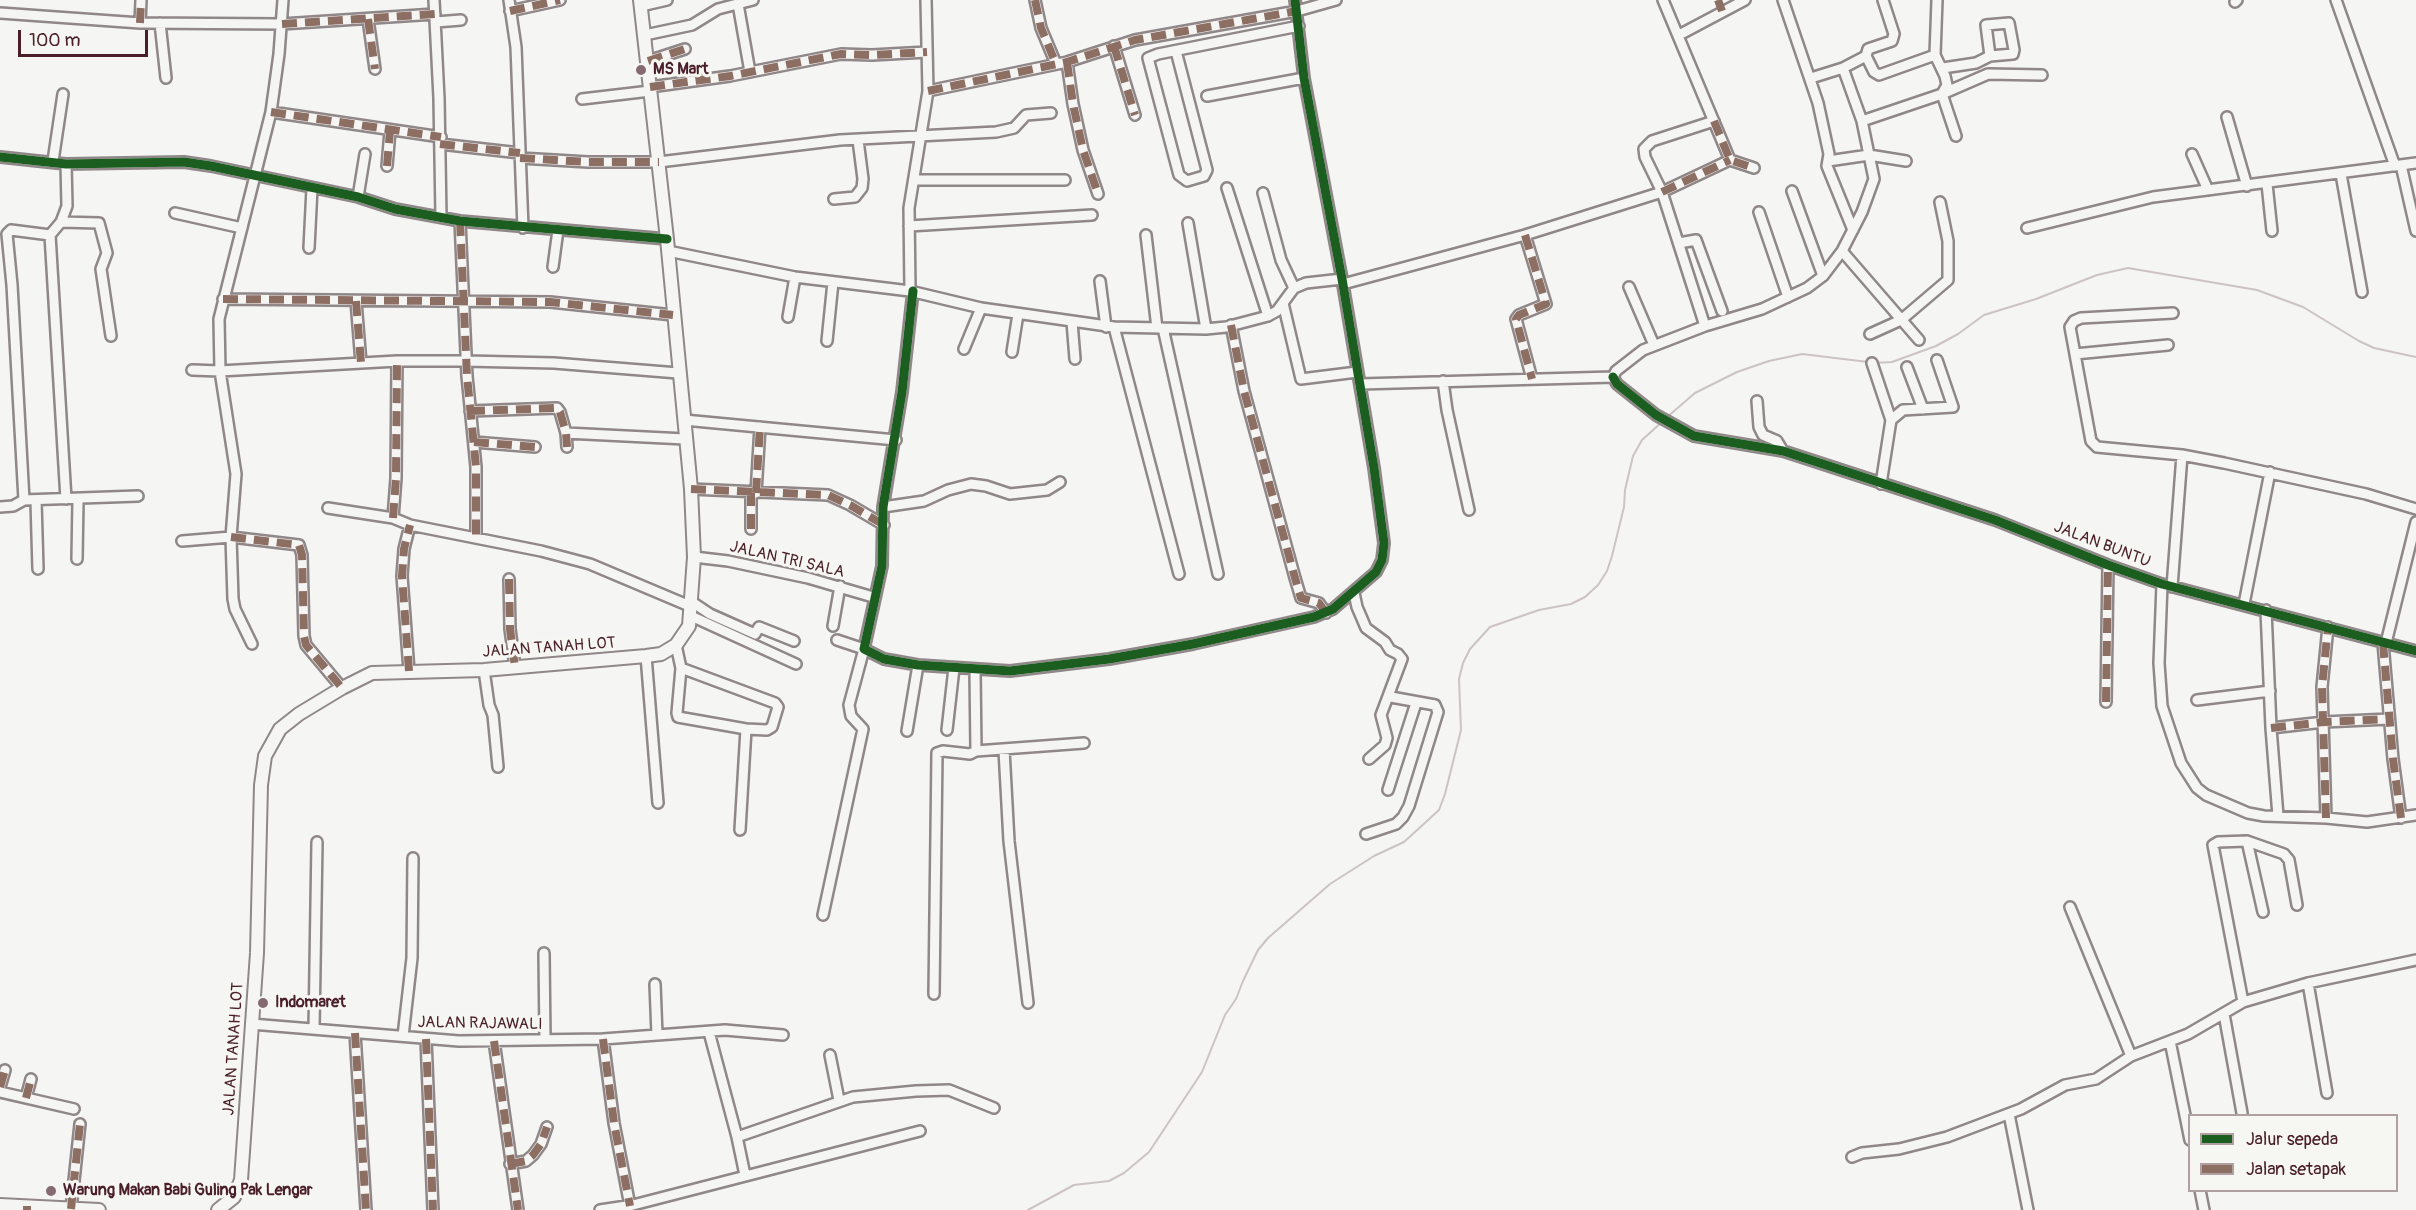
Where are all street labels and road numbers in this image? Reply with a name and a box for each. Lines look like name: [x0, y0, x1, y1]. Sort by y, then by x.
street label: JALAN BUNTU: [2051, 518, 2153, 572]
street label: JALAN TRI SALA: [728, 537, 846, 583]
street label: JALAN TANAH LOT: [482, 634, 616, 662]
street label: JALAN TANAH LOT: [220, 982, 248, 1116]
street label: JALAN RAJAWALI: [417, 1013, 543, 1035]

